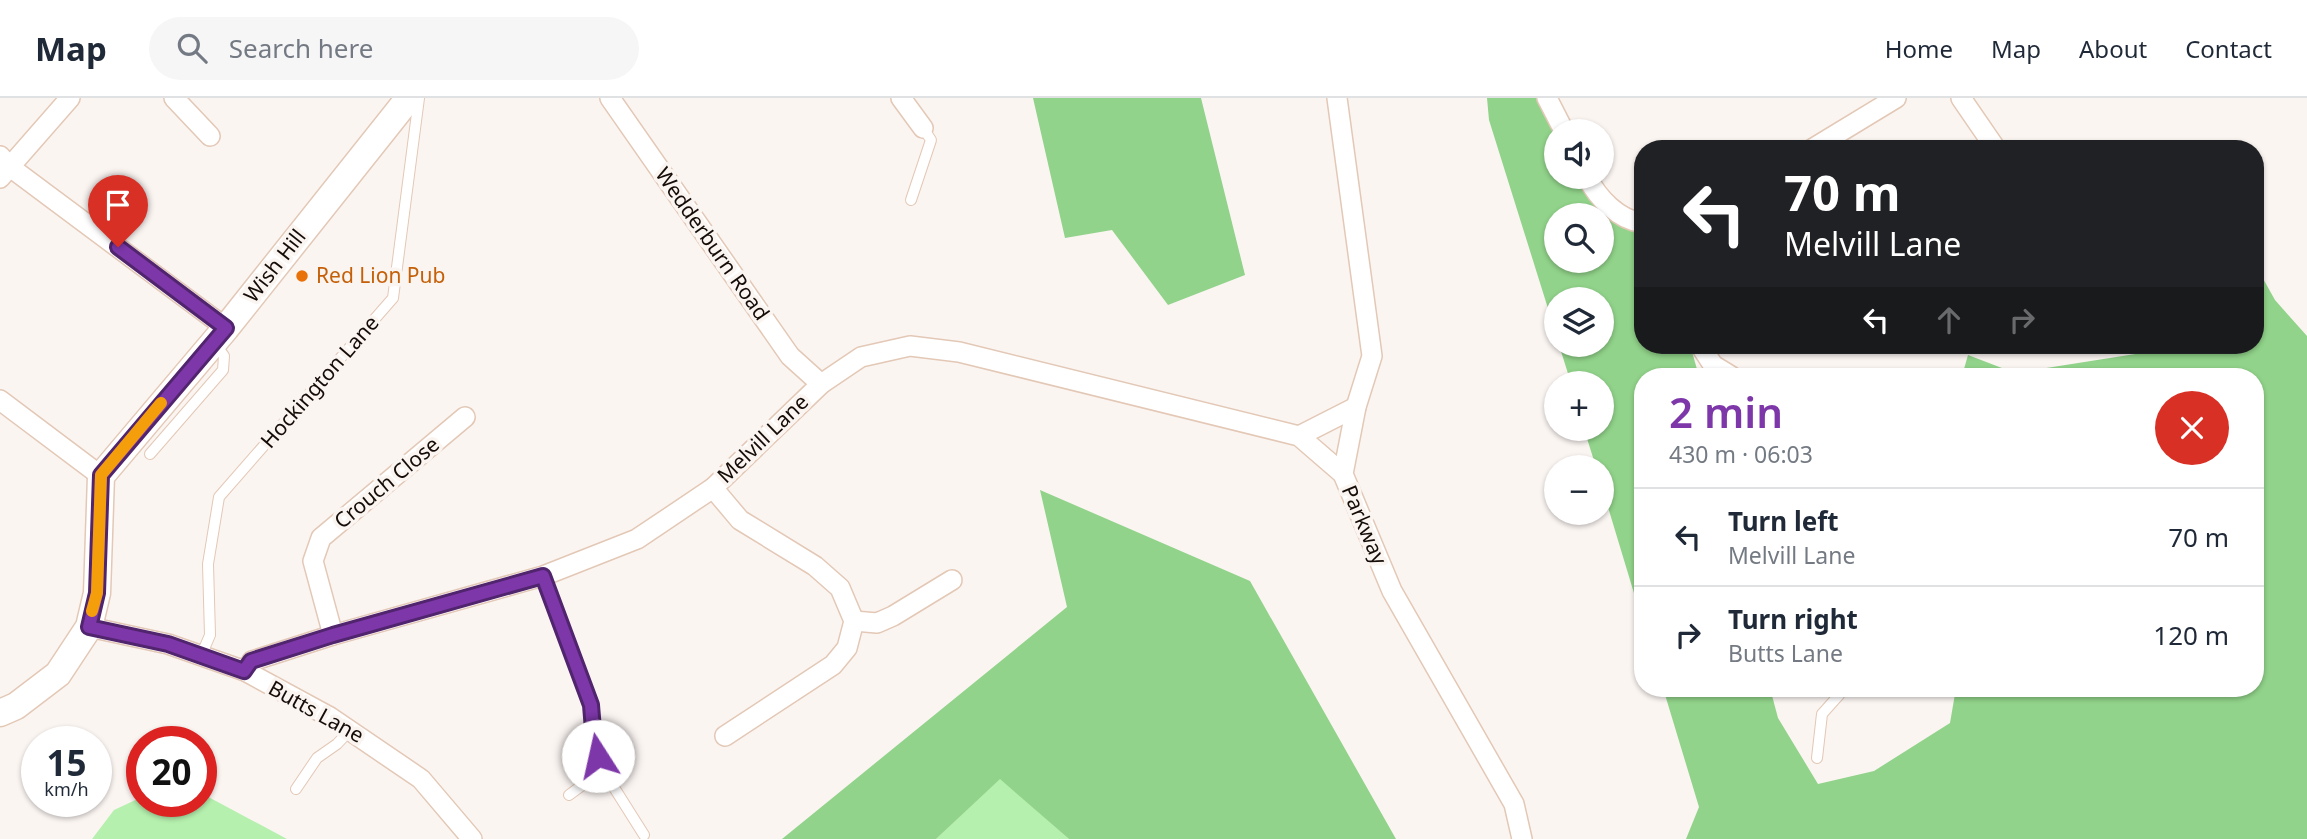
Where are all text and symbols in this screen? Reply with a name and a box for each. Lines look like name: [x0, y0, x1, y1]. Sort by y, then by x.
search box: [149, 17, 639, 80]
text: Map: [35, 26, 107, 71]
icon: search: [173, 29, 211, 67]
text: Search here: [229, 30, 373, 66]
text: Home: [1885, 32, 1953, 65]
text: Map: [1991, 32, 2041, 65]
text: About: [2079, 32, 2147, 65]
text: Contact: [2185, 32, 2272, 65]
map controls: [1544, 119, 1614, 525]
button: sound: [1544, 119, 1614, 189]
text: 70 m: [1784, 159, 1901, 225]
street label: Wedderburn Road: [650, 161, 776, 326]
icon: left: [1669, 168, 1760, 259]
pin: [88, 175, 148, 247]
icon: arrive: [99, 186, 137, 224]
button: search: [1544, 203, 1614, 273]
text: Melvill Lane: [1784, 222, 1961, 265]
street label: Wish Hill: [237, 223, 311, 308]
place label: Red Lion Pub: [316, 261, 445, 289]
marker: Red Lion Pub: [294, 268, 310, 284]
button: layers: [1544, 287, 1614, 357]
icon: left: [1857, 301, 1895, 339]
icon: ahead: [1930, 301, 1968, 339]
icon: right: [2003, 301, 2041, 339]
street label: Hockington Lane: [254, 309, 385, 454]
button: +: [1544, 371, 1614, 441]
text: 2 min: [1669, 383, 1783, 440]
street label: Melvill Lane: [711, 388, 814, 489]
button: close: [2155, 391, 2229, 465]
street label: Crouch Close: [328, 430, 445, 534]
text: 430 m · 06:03: [1669, 438, 1813, 470]
button: −: [1544, 455, 1614, 525]
street label: Parkway: [1336, 481, 1394, 569]
text: Turn left: [1728, 503, 1839, 539]
icon: left: [1669, 518, 1707, 556]
text: 70 m: [2168, 519, 2229, 555]
text: Melvill Lane: [1728, 539, 1855, 571]
text: Turn right: [1728, 601, 1858, 637]
icon: right: [1669, 616, 1707, 654]
text: 120 m: [2153, 617, 2229, 653]
text: Butts Lane: [1728, 637, 1843, 669]
street label: Butts Lane: [264, 673, 369, 749]
position arrow: [561, 719, 635, 793]
speed limit sign: 20: [126, 726, 217, 817]
text: 15: [46, 739, 87, 786]
text: km/h: [44, 777, 89, 801]

